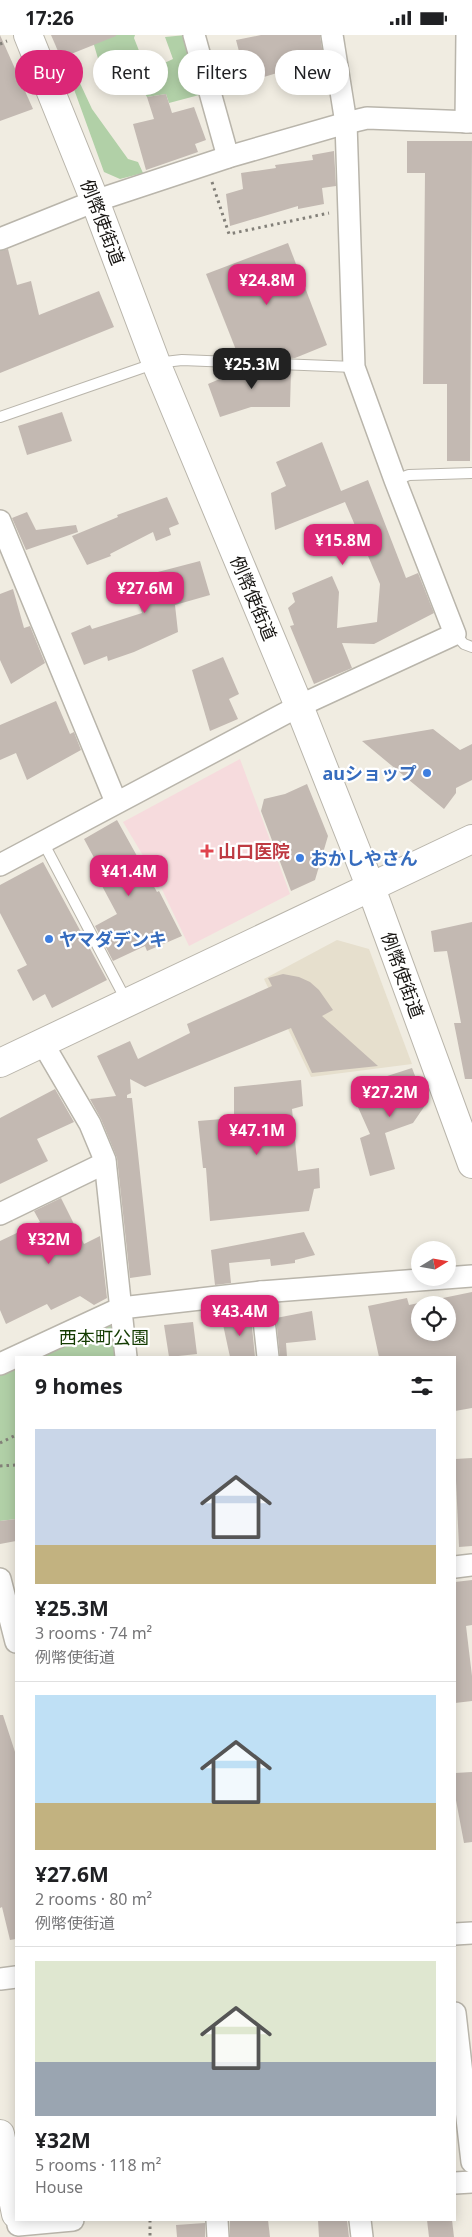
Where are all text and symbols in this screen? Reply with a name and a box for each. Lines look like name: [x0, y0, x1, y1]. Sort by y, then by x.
text: 17:26: [25, 5, 74, 31]
chip: Buy: [15, 50, 83, 95]
chip: Rent: [93, 50, 168, 95]
chip: Filters: [178, 50, 265, 95]
chip: New: [275, 50, 349, 95]
street label: 例幣使街道: [76, 176, 130, 268]
pin: ¥24.8M: [226, 263, 308, 306]
text: ¥24.8M: [239, 269, 295, 291]
pin: ¥25.3M: [211, 347, 293, 390]
text: ¥25.3M: [224, 353, 280, 375]
pin: ¥15.8M: [302, 523, 384, 566]
text: ¥15.8M: [315, 529, 371, 551]
street label: 例幣使街道: [225, 552, 283, 644]
pin: ¥27.6M: [104, 571, 186, 614]
text: ¥27.6M: [117, 577, 173, 599]
place label: auショップ: [323, 761, 417, 785]
marker: auショップ: [421, 767, 433, 779]
place label: 山口医院: [218, 839, 290, 863]
marker: 山口医院: [200, 844, 214, 858]
place label: おかしやさん: [310, 846, 418, 870]
marker: おかしやさん: [294, 852, 306, 864]
pin: ¥41.4M: [88, 855, 170, 897]
text: ¥41.4M: [101, 860, 157, 882]
place label: ヤマダデンキ: [59, 927, 167, 951]
street label: 例幣使街道: [376, 929, 430, 1021]
marker: ヤマダデンキ: [43, 933, 55, 945]
pin: ¥27.2M: [349, 1075, 431, 1118]
text: ¥27.2M: [362, 1081, 418, 1103]
pin: ¥47.1M: [216, 1113, 298, 1156]
text: ¥47.1M: [229, 1119, 285, 1141]
pin: ¥32M: [19, 1223, 79, 1265]
text: ¥32M: [28, 1228, 70, 1250]
north arrow: [411, 1241, 456, 1286]
map controls: [411, 1241, 456, 1341]
pin: ¥43.4M: [199, 1295, 281, 1337]
button: locate: [411, 1296, 456, 1341]
text: ¥43.4M: [212, 1300, 268, 1322]
park label: 西本町公園: [59, 1325, 149, 1349]
text: 9 homes: [35, 1372, 123, 1400]
icon: filters: [408, 1372, 436, 1400]
icon: home: [191, 1462, 281, 1552]
text: ¥25.3M: [35, 1594, 109, 1622]
text: 3 rooms · 74 m²: [35, 1622, 152, 1644]
text: 例幣使街道: [35, 1646, 115, 1668]
icon: home: [191, 1727, 281, 1817]
text: ¥27.6M: [35, 1860, 109, 1888]
text: 2 rooms · 80 m²: [35, 1888, 152, 1910]
text: 例幣使街道: [35, 1912, 115, 1934]
icon: home: [191, 1993, 281, 2083]
text: ¥32M: [35, 2126, 91, 2154]
text: 5 rooms · 118 m²: [35, 2154, 161, 2176]
text: House: [35, 2176, 83, 2198]

